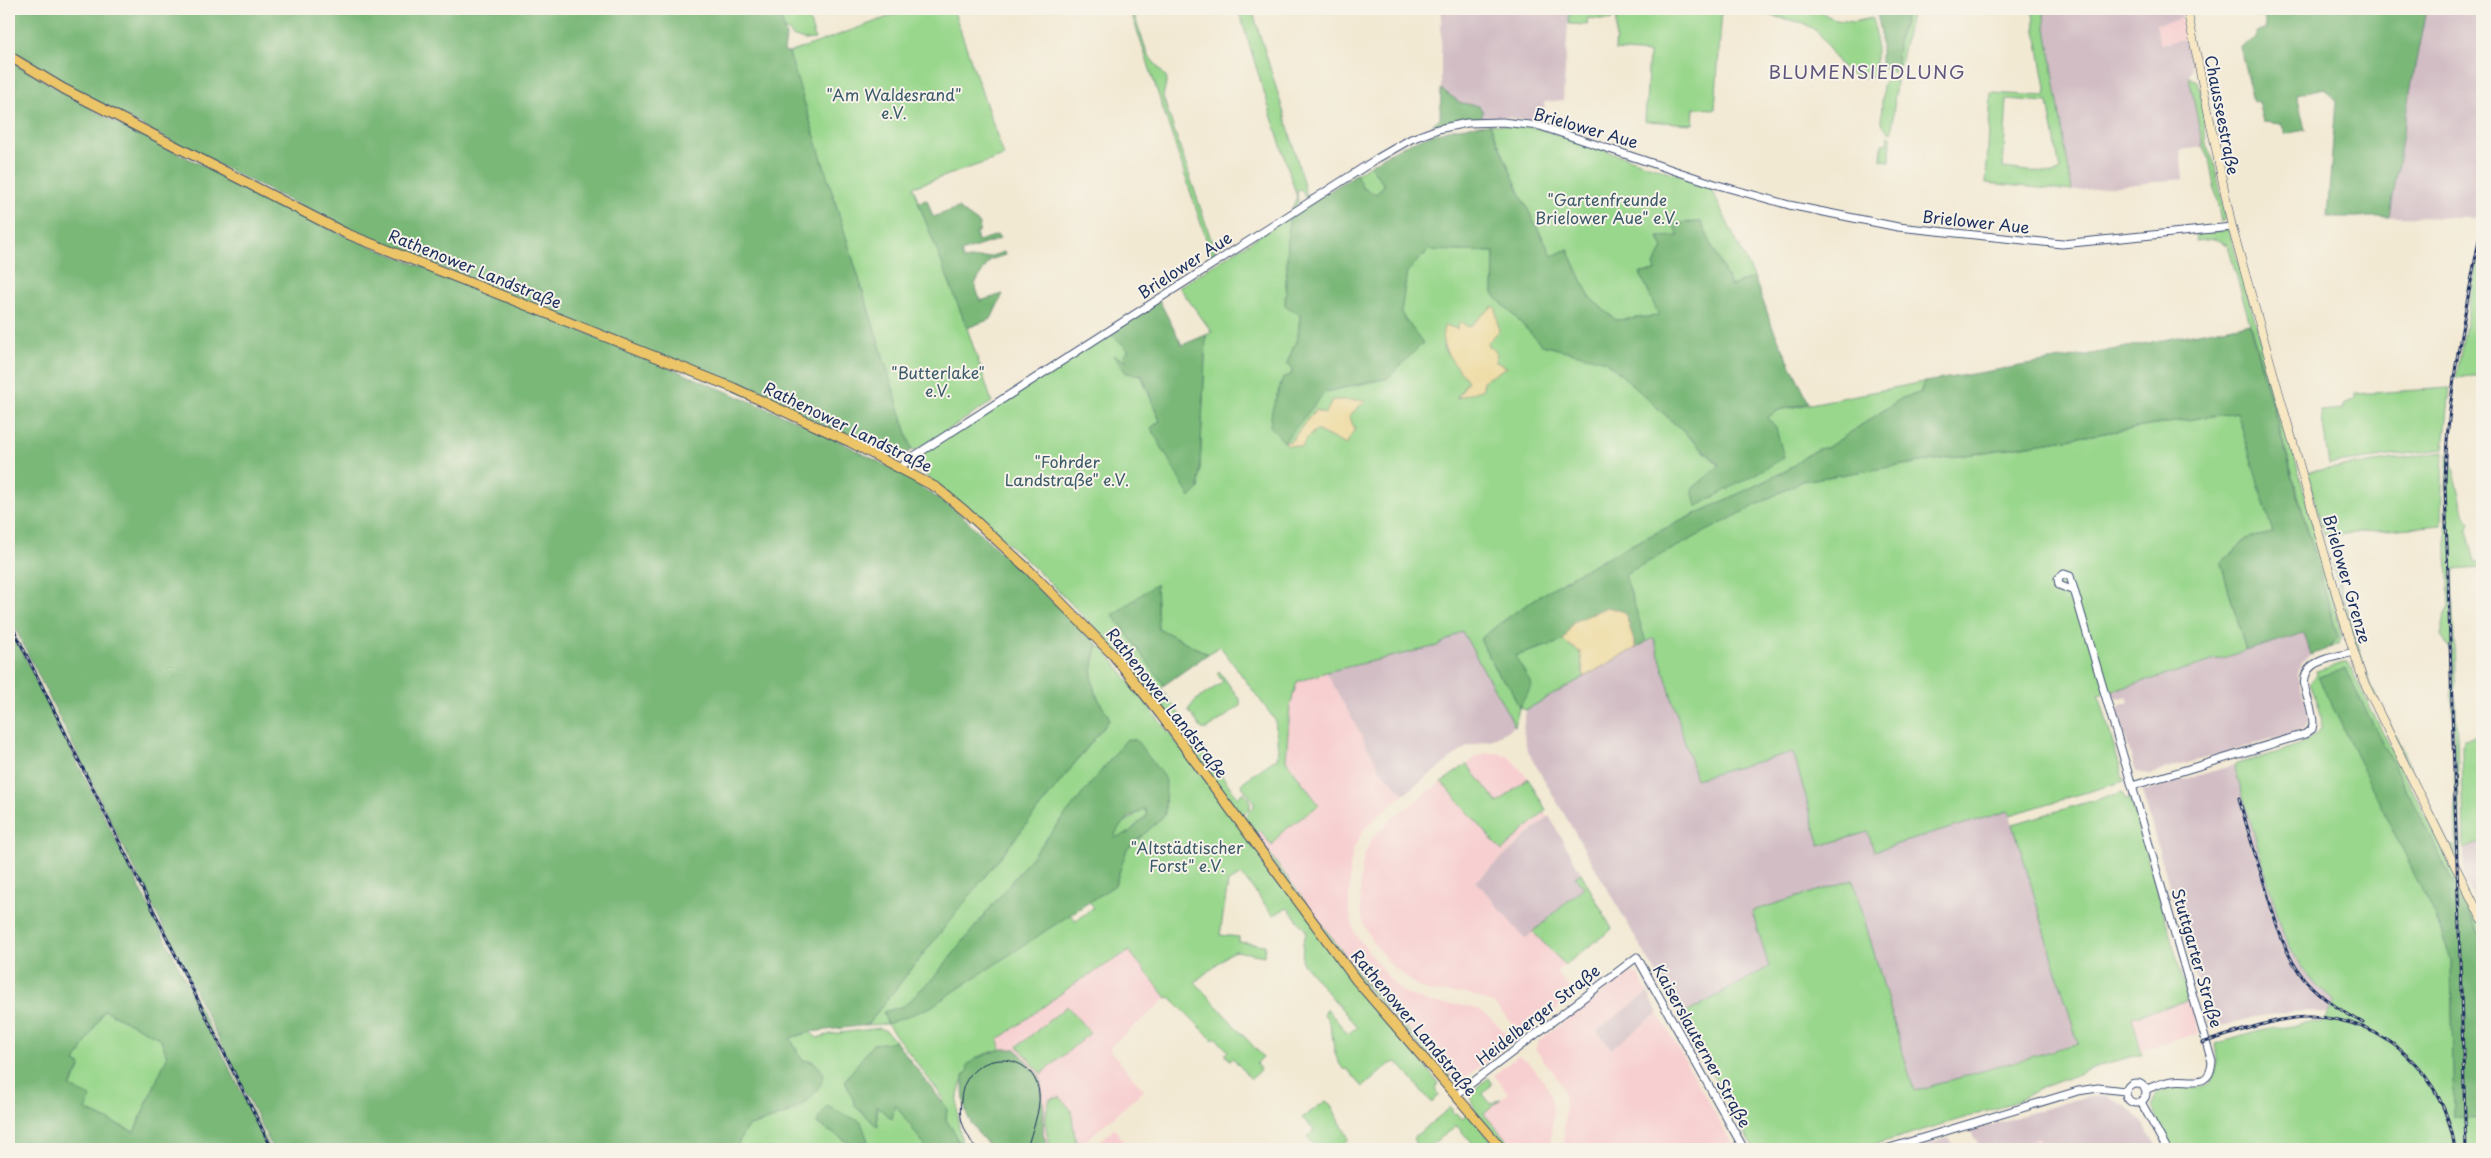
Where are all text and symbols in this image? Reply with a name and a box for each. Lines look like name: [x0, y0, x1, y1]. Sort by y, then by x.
street label: Chausseestraße: [2200, 53, 2246, 177]
district label: BLUMENSIEDLUNG: [1768, 57, 1966, 85]
park label: "Am Waldesrand" e.V.: [826, 82, 962, 124]
street label: Brielower Aue: [1531, 101, 1641, 153]
park label: "Gartenfreunde Brielower Aue" e.V.: [1535, 187, 1679, 229]
street label: Brielower Aue: [1921, 203, 2031, 239]
street label: Rathenower Landstraße: [385, 222, 566, 314]
street label: Brielower Aue: [1133, 225, 1236, 304]
park label: "Butterlake" e.V.: [891, 360, 985, 402]
street label: Rathenower Landstraße: [760, 375, 937, 477]
park label: "Fohrder Landstraße" e.V.: [1005, 449, 1129, 491]
street label: Brielower Grenze: [2318, 512, 2378, 646]
street label: Rathenower Landstraße: [1101, 622, 1234, 783]
park label: "Altstädtischer Forst" e.V.: [1130, 835, 1244, 877]
street label: Stuttgarter Straße: [2167, 885, 2229, 1030]
street label: Rathenower Landstraße: [1346, 944, 1483, 1101]
street label: Heidelberger Straße: [1470, 958, 1604, 1070]
street label: Kaiserslauterner Straße: [1648, 959, 1758, 1132]

